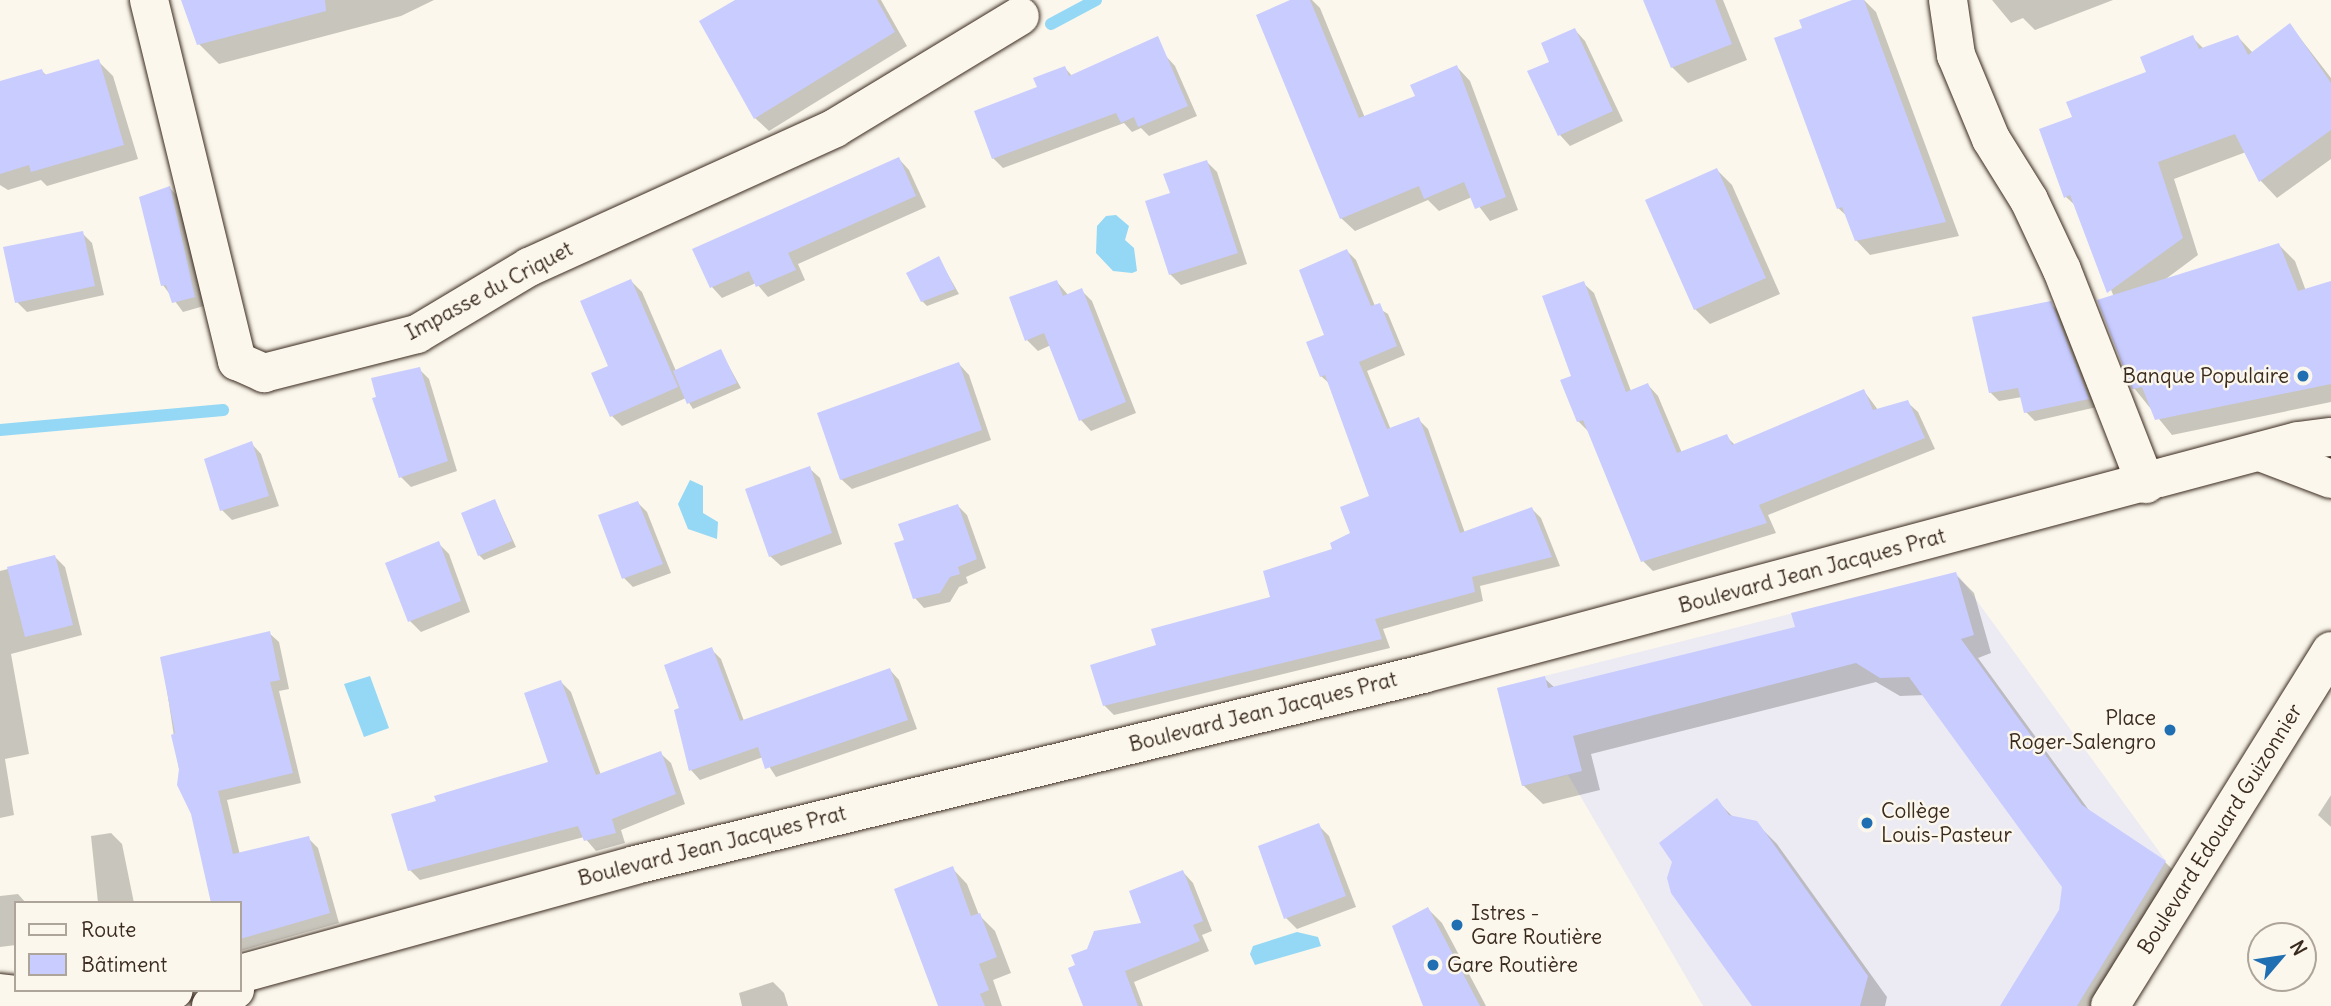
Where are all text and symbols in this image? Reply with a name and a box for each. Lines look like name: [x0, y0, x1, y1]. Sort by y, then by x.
street label: Impasse du Criquet: [401, 236, 577, 346]
place label: Banque Populaire: [2122, 363, 2289, 389]
marker: Banque Populaire: [2295, 368, 2311, 384]
street label: Boulevard Jean Jacques Prat: [1676, 523, 1948, 619]
street label: Boulevard Jean Jacques Prat: [1126, 666, 1400, 758]
street label: Boulevard Edouard Guizonnier: [2132, 699, 2308, 959]
place label: Place Roger-Salengro: [2009, 705, 2156, 755]
marker: Place Roger-Salengro: [2162, 722, 2178, 738]
place label: Collège Louis-Pasteur: [1881, 798, 2012, 848]
street label: Boulevard Jean Jacques Prat: [575, 800, 849, 892]
marker: Collège Louis-Pasteur: [1859, 815, 1875, 831]
place label: Istres - Gare Routière: [1471, 900, 1602, 950]
legend: [14, 901, 242, 992]
text: Route: [81, 916, 136, 943]
marker: Istres - Gare Routière: [1449, 917, 1465, 933]
north arrow: [2247, 922, 2317, 992]
text: N: [2285, 936, 2312, 959]
text: Bâtiment: [81, 951, 167, 978]
place label: Gare Routière: [1447, 952, 1578, 978]
marker: Gare Routière: [1425, 957, 1441, 973]

